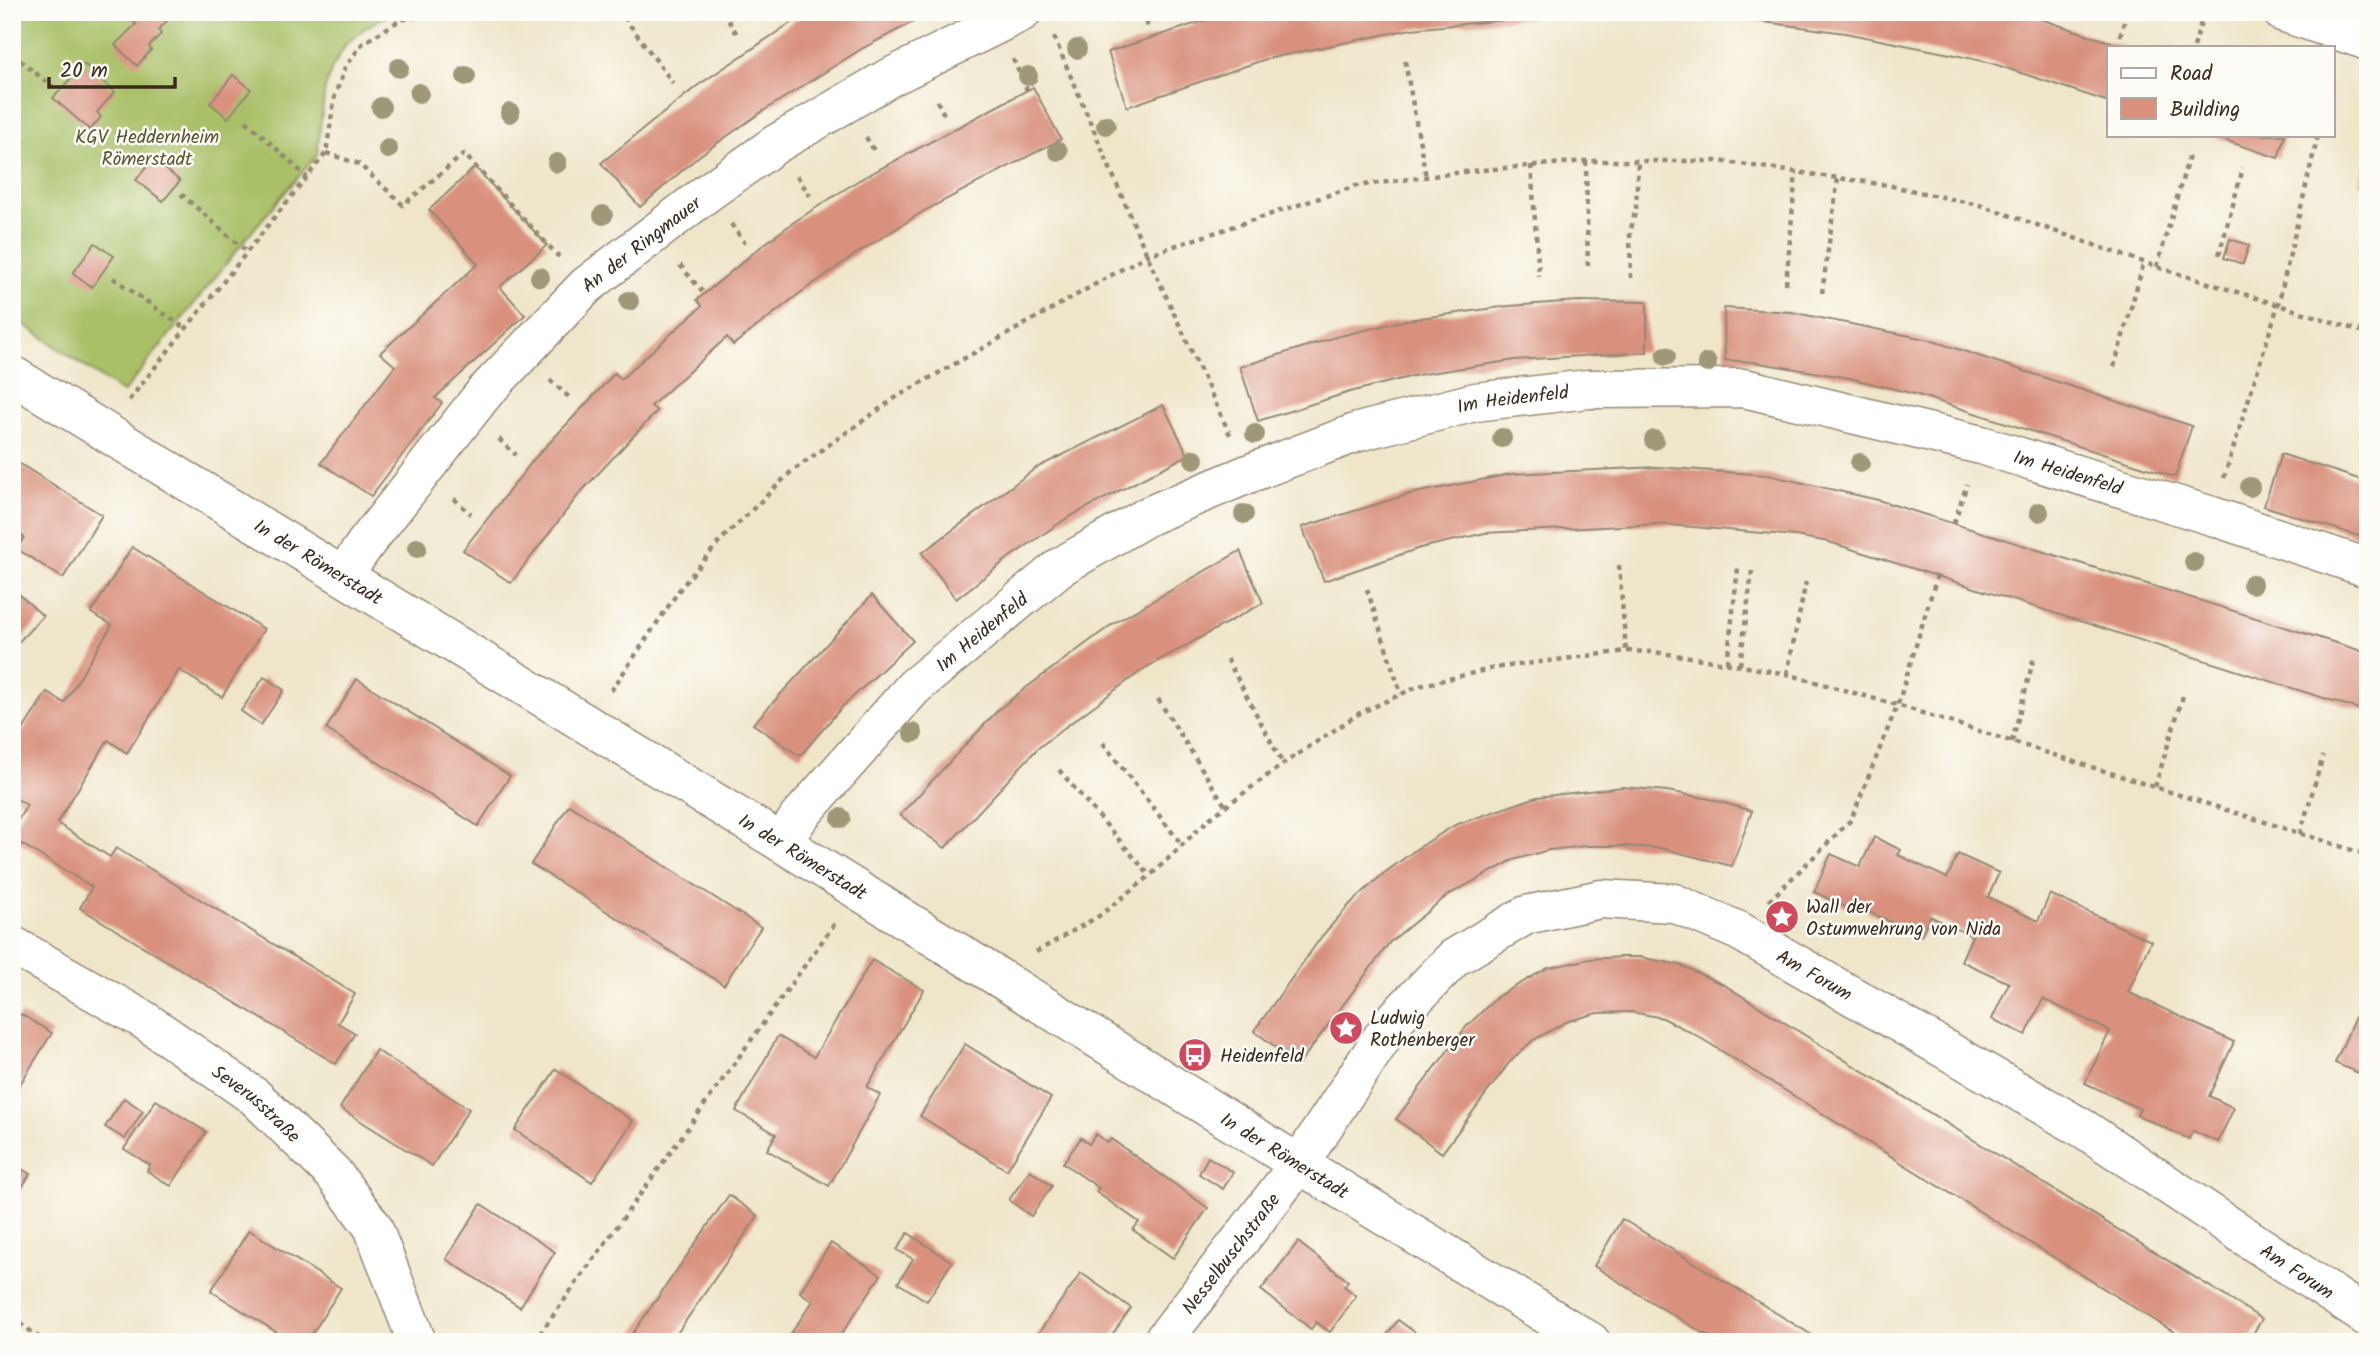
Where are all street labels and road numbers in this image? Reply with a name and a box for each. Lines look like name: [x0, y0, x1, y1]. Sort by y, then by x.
street label: An der Ringmauer: [576, 189, 710, 301]
street label: Im Heidenfeld: [1454, 378, 1571, 423]
street label: Im Heidenfeld: [2009, 443, 2126, 505]
street label: In der Römerstadt: [247, 512, 389, 614]
street label: Im Heidenfeld: [930, 585, 1036, 680]
street label: In der Römerstadt: [732, 807, 873, 910]
street label: Am Forum: [1770, 942, 1857, 1010]
street label: Severusstraße: [205, 1058, 307, 1151]
street label: In der Römerstadt: [1214, 1106, 1355, 1208]
street label: Nesselbuschstraße: [1175, 1187, 1289, 1322]
street label: Am Forum: [2253, 1237, 2339, 1308]

